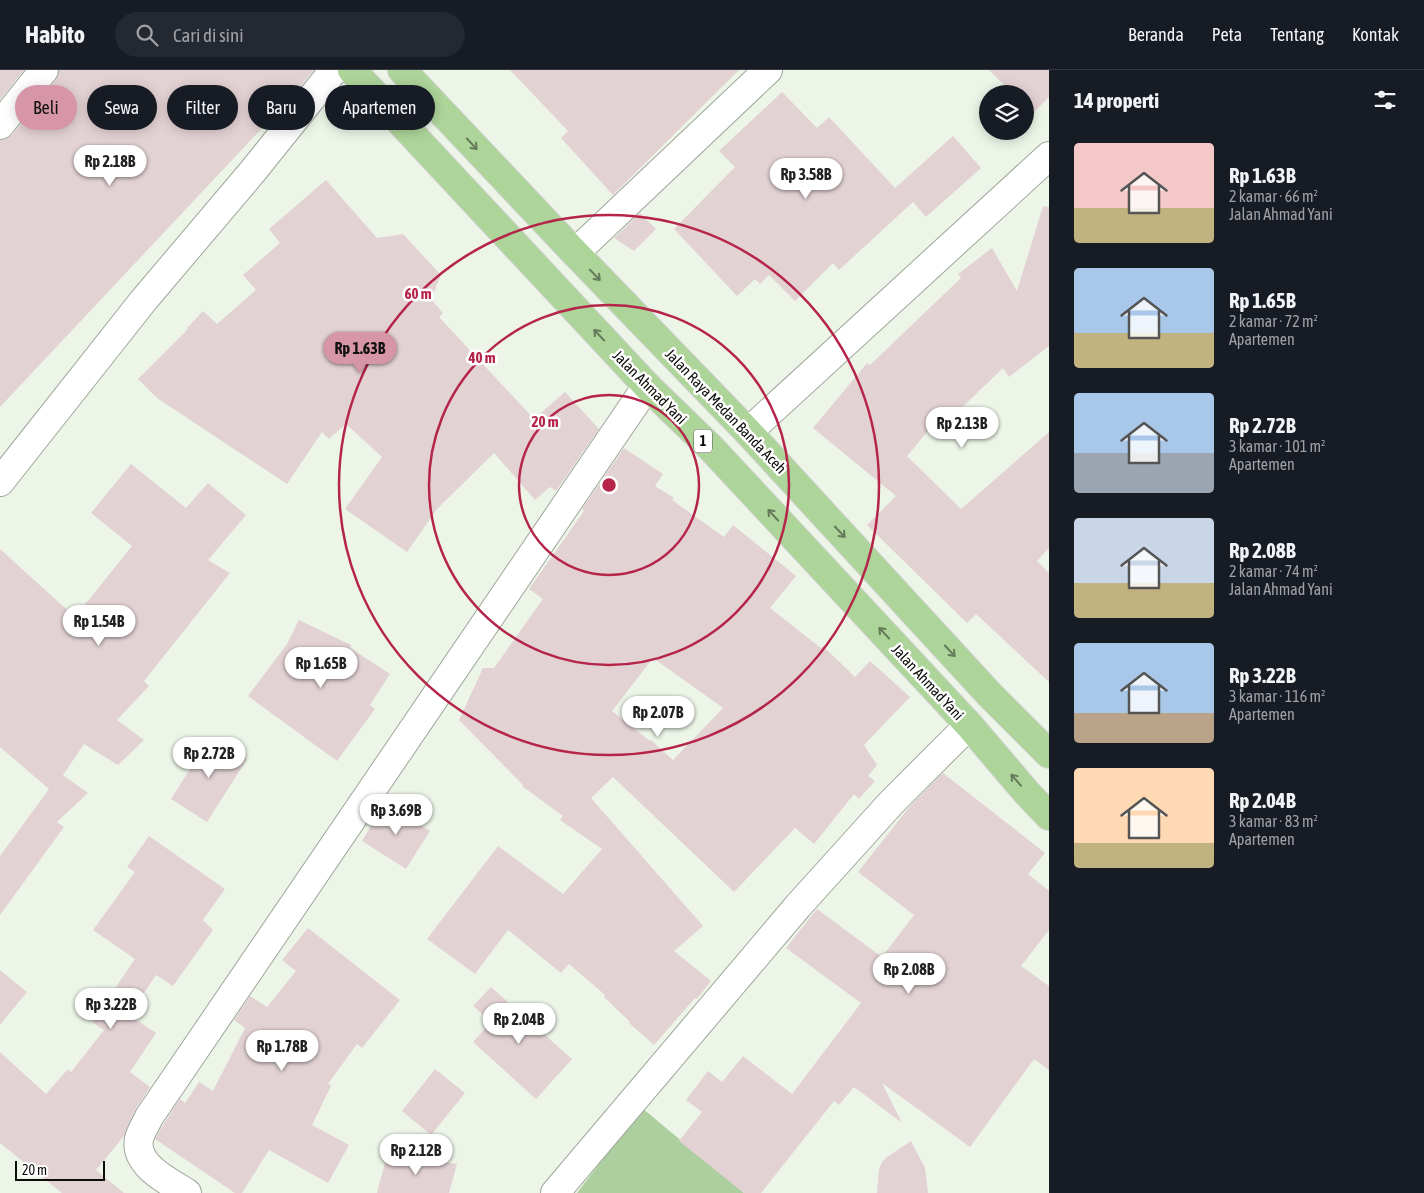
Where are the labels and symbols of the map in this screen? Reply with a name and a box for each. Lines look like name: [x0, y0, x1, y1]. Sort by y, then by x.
one-way arrow: [466, 137, 478, 150]
pin: Rp 2.18B: [58, 144, 162, 187]
pin: Rp 3.58B: [754, 158, 858, 200]
one-way arrow: [589, 268, 601, 281]
text: 60 m: [405, 285, 432, 302]
one-way arrow: [593, 329, 605, 341]
pin: Rp 1.63B: [308, 332, 412, 374]
street label: Jalan Raya Medan Banda Aceh: [662, 345, 790, 477]
street label: Jalan Ahmad Yani: [610, 347, 690, 427]
text: 40 m: [468, 349, 496, 366]
pin: Rp 2.13B: [910, 406, 1014, 449]
text: 20 m: [532, 413, 559, 430]
road number: 1: [694, 430, 712, 452]
centre of rings: [600, 476, 618, 494]
one-way arrow: [767, 508, 779, 521]
one-way arrow: [834, 525, 846, 538]
pin: Rp 1.54B: [47, 604, 151, 647]
one-way arrow: [878, 627, 889, 640]
street label: Jalan Ahmad Yani: [889, 641, 967, 723]
one-way arrow: [944, 645, 956, 658]
pin: Rp 1.65B: [269, 646, 373, 689]
pin: Rp 2.07B: [606, 696, 710, 738]
pin: Rp 2.72B: [157, 736, 261, 779]
one-way arrow: [1011, 774, 1022, 787]
pin: Rp 3.69B: [344, 794, 448, 836]
pin: Rp 2.08B: [857, 952, 961, 995]
pin: Rp 3.22B: [59, 988, 163, 1030]
pin: Rp 2.04B: [467, 1002, 571, 1045]
pin: Rp 1.78B: [230, 1030, 334, 1072]
pin: Rp 2.12B: [364, 1134, 468, 1176]
scale bar: [15, 1158, 105, 1181]

